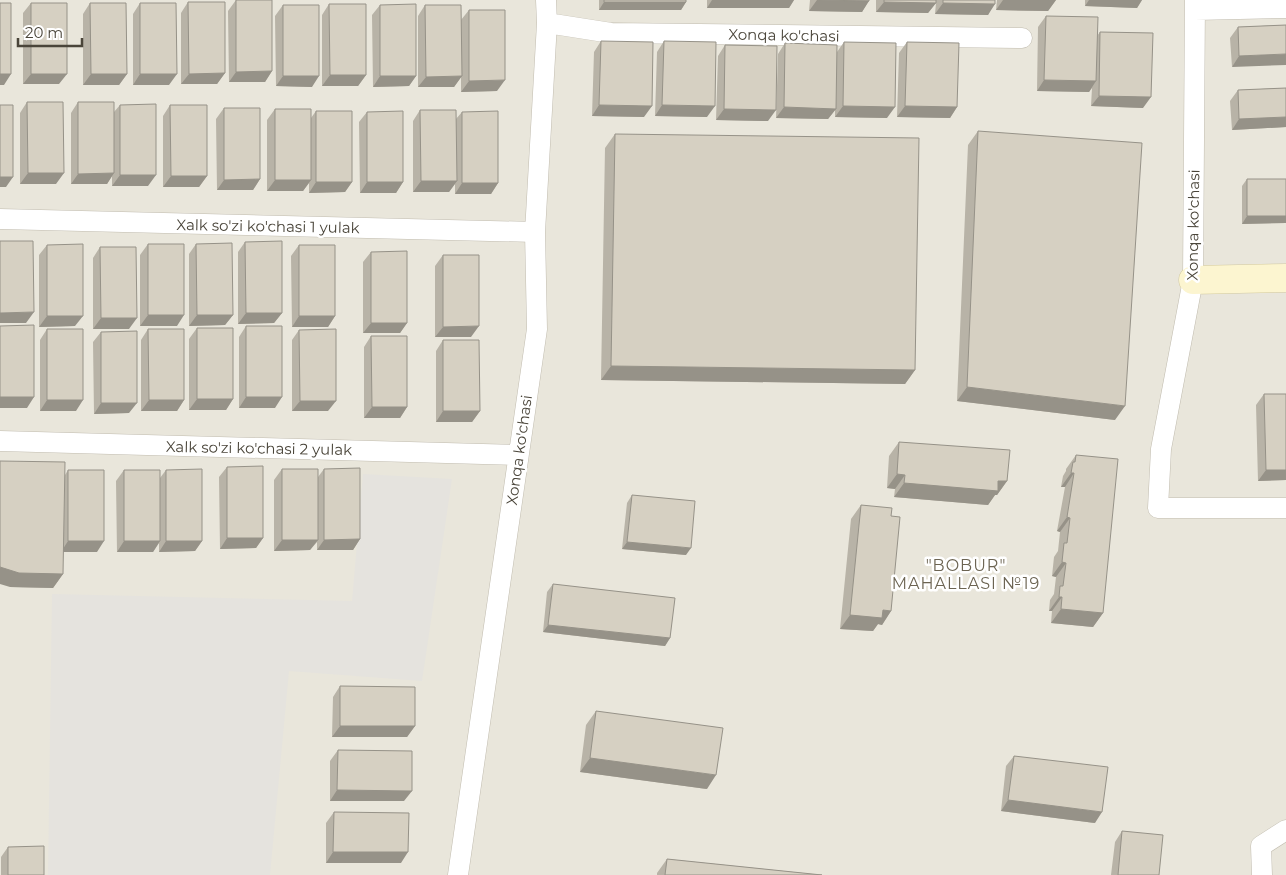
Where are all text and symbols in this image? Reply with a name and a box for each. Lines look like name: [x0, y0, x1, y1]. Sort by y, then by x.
scale bar: [18, 15, 81, 47]
text: 20 m: [25, 23, 63, 42]
street label: Xonqa ko'chasi: [728, 25, 840, 45]
street label: Xonqa ko'chasi: [1183, 169, 1203, 281]
street label: Xalk so'zi ko'chasi 1 yulak: [176, 215, 360, 237]
street label: Xonqa ko'chasi: [502, 394, 536, 506]
street label: Xalk so'zi ko'chasi 2 yulak: [166, 437, 352, 459]
district label: "BOBUR" MAHALLASI №19: [892, 556, 1040, 593]

